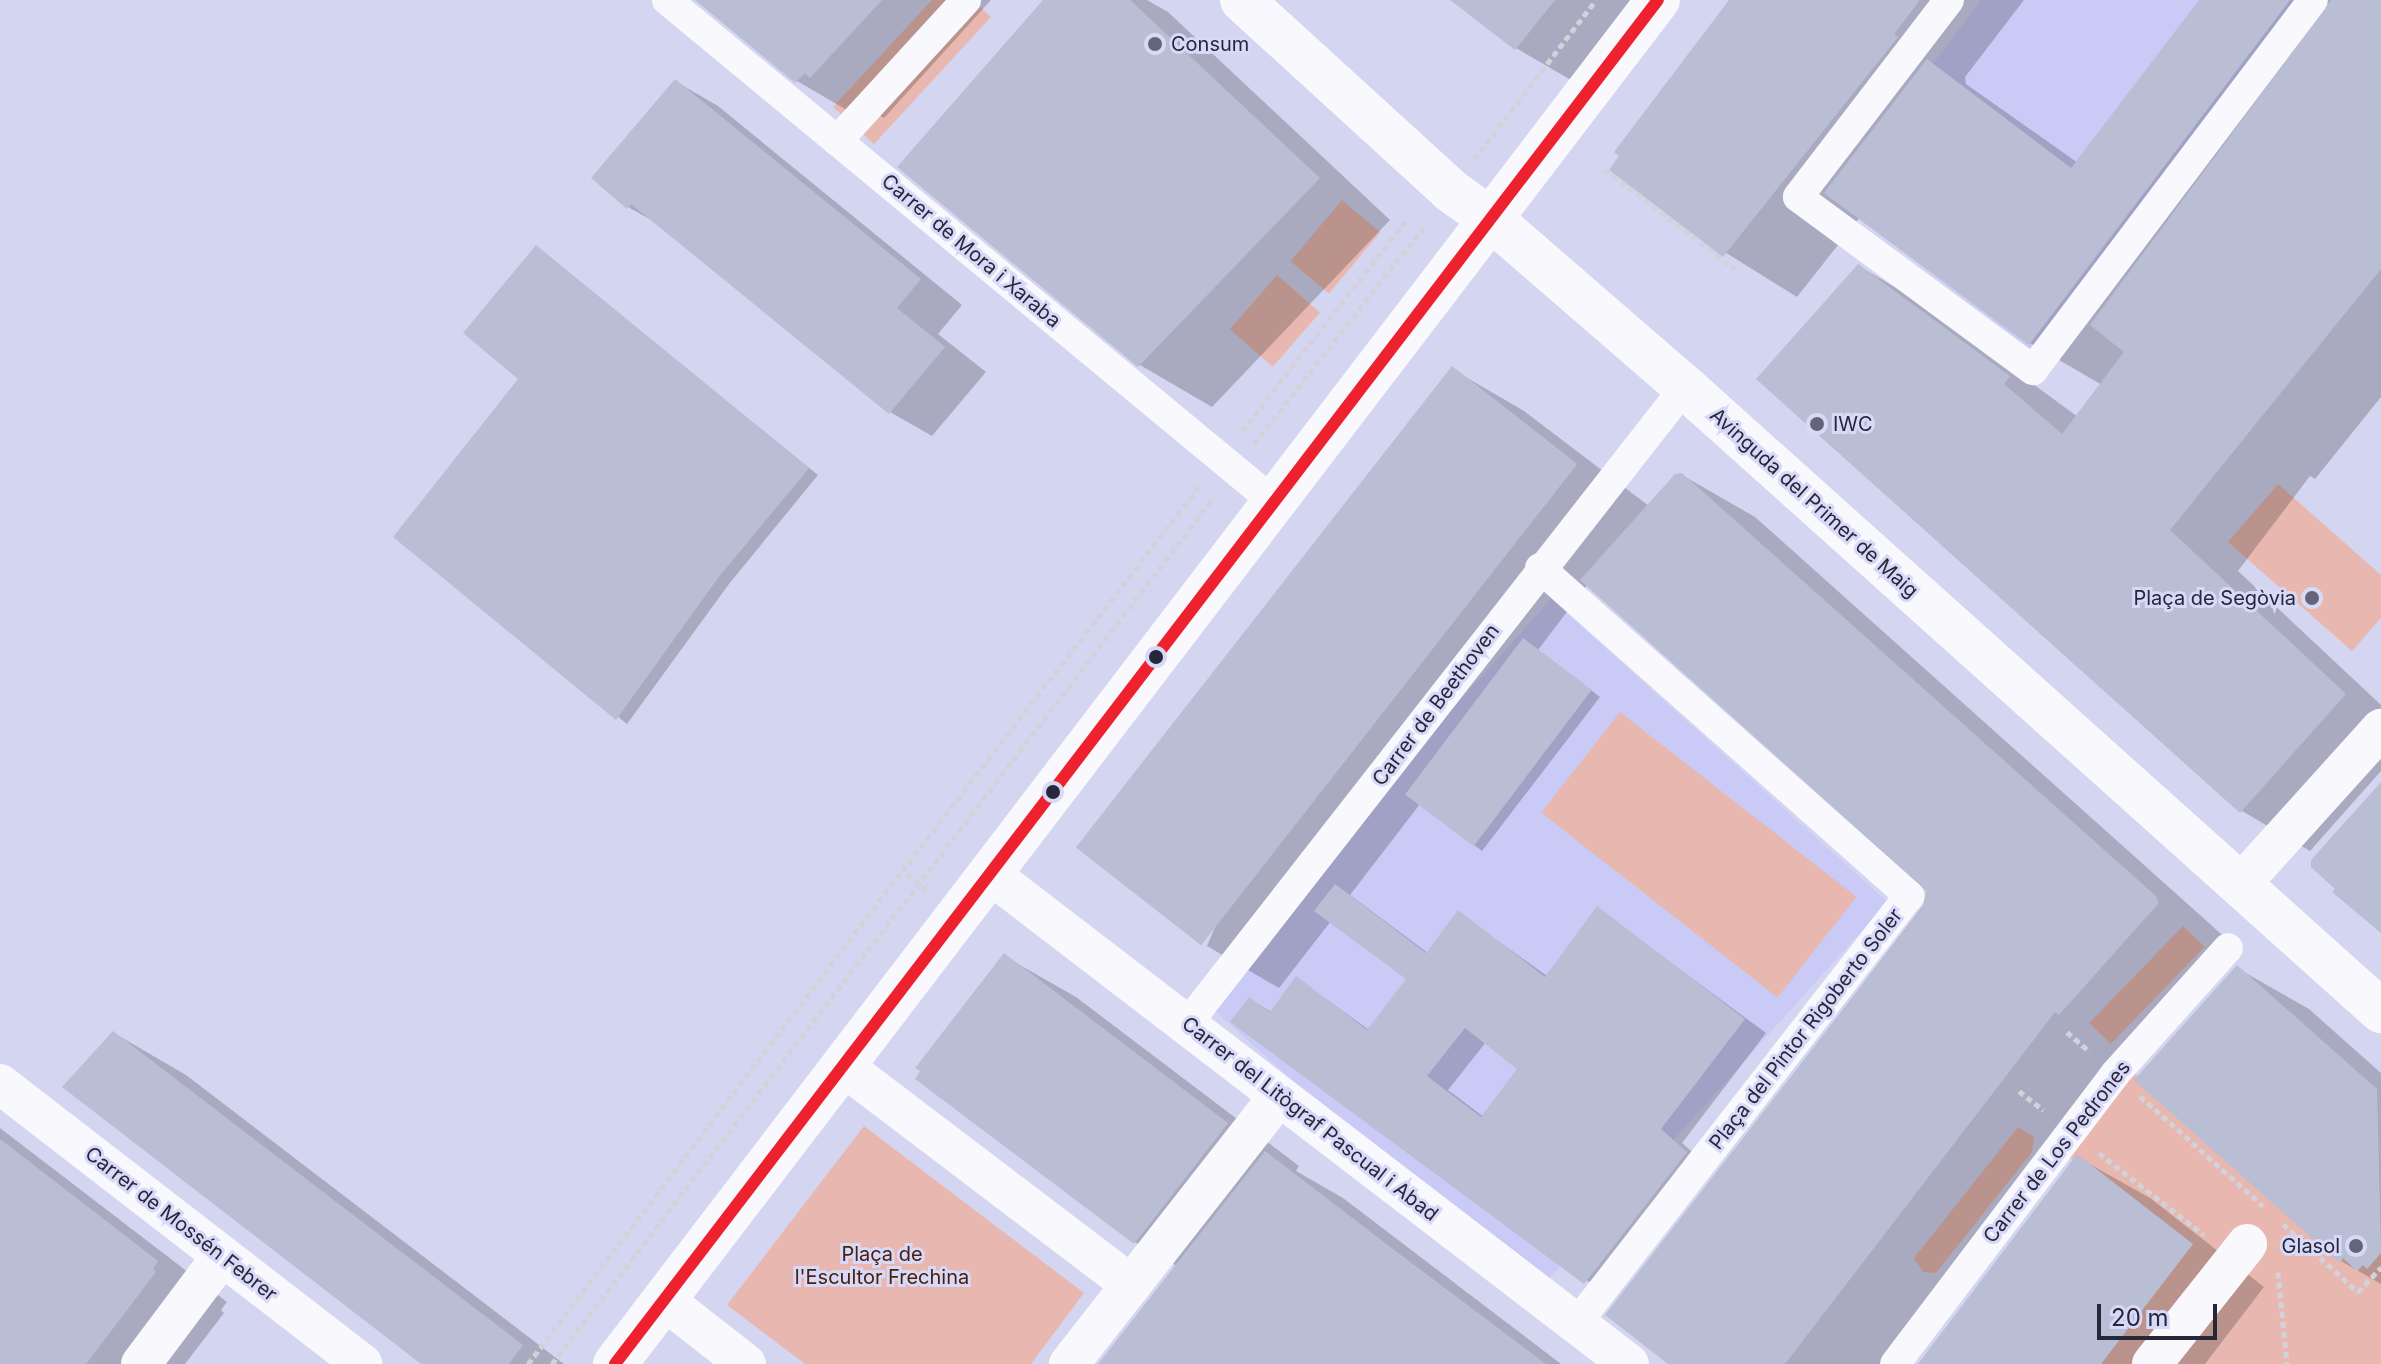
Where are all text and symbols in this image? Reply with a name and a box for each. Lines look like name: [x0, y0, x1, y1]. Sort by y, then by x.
place label: Consum: [1171, 32, 1249, 56]
marker: Consum: [1146, 35, 1164, 53]
street label: Carrer de Mora i Xaraba: [877, 169, 1065, 333]
street label: Avinguda del Primer de Maig: [1705, 403, 1923, 603]
place label: IWC: [1833, 412, 1873, 436]
marker: IWC: [1808, 415, 1826, 433]
place label: Plaça de Segòvia: [2133, 586, 2296, 610]
marker: Plaça de Segòvia: [2303, 589, 2321, 607]
street label: Carrer de Beethoven: [1367, 620, 1505, 790]
unlabelled marker: [1148, 649, 1164, 665]
unlabelled marker: [1045, 784, 1061, 800]
street label: Plaça del Pintor Rigoberto Soler: [1704, 904, 1908, 1154]
street label: Carrer del Litògraf Pascual i Abad: [1177, 1012, 1443, 1226]
street label: Carrer de Los Pedrones: [1978, 1056, 2136, 1248]
street label: Carrer de Mossén Febrer: [80, 1142, 282, 1306]
place label: Glasol: [2282, 1234, 2340, 1258]
marker: Glasol: [2347, 1237, 2365, 1255]
park label: Plaça de l'Escultor Frechina: [795, 1242, 969, 1289]
scale bar: [2101, 1288, 2221, 1338]
text: 20 m: [2111, 1303, 2169, 1332]

